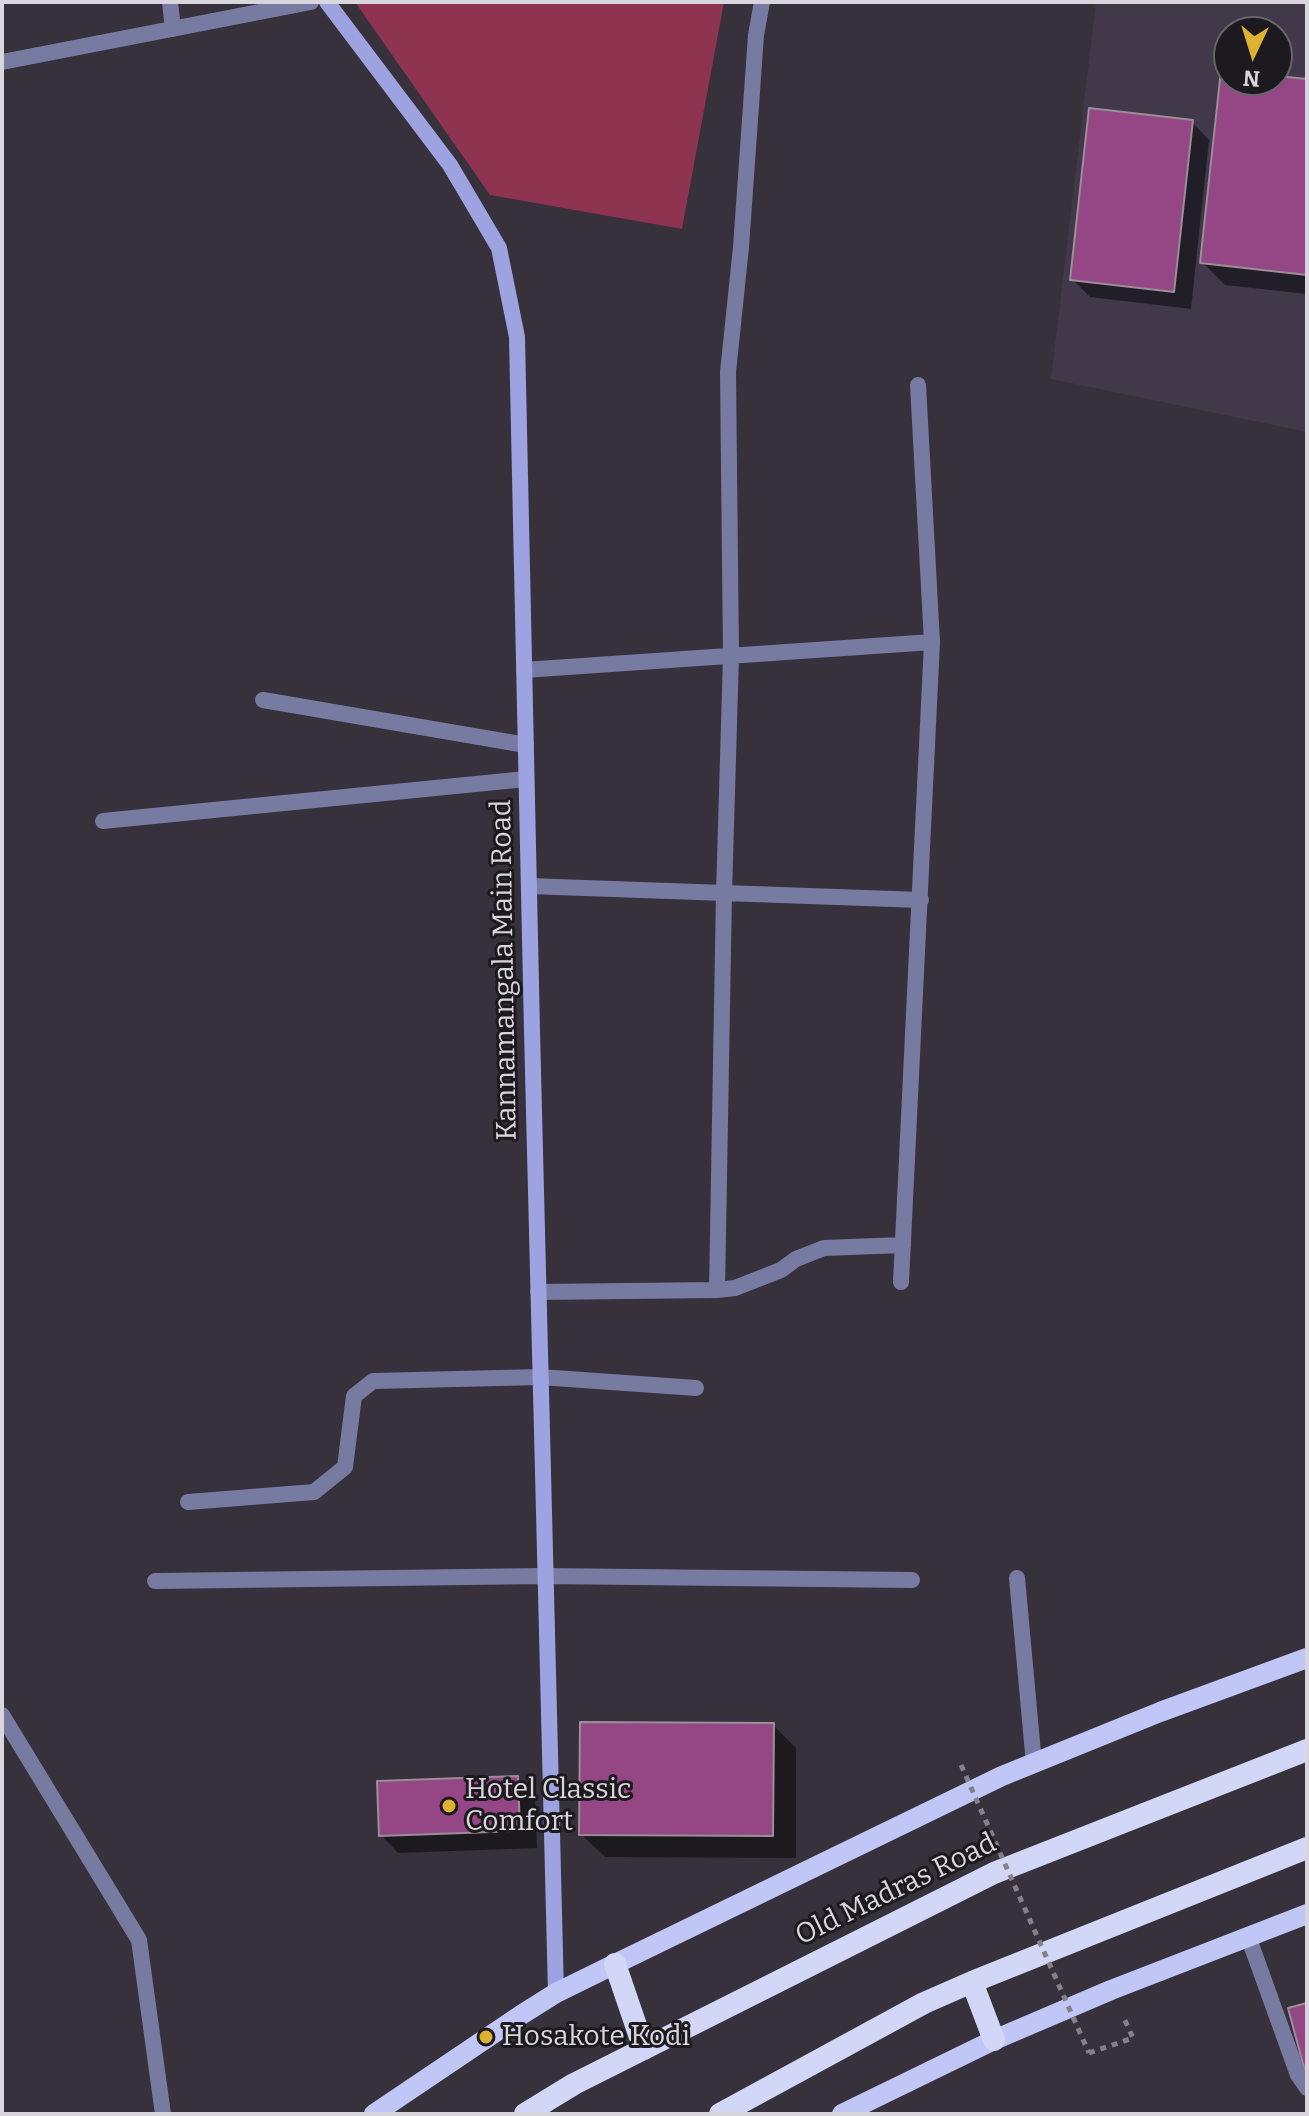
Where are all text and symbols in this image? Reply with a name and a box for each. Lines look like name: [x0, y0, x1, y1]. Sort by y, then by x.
north arrow: [1213, 16, 1293, 96]
text: N: [1242, 64, 1261, 93]
street label: Kannamangala Main Road: [485, 799, 525, 1141]
place label: Hotel Classic Comfort: [465, 1773, 631, 1839]
marker: Hotel Classic Comfort: [440, 1797, 458, 1815]
street label: Old Madras Road: [790, 1827, 1002, 1953]
place label: Hosakote Kodi: [502, 2020, 690, 2054]
marker: Hosakote Kodi: [477, 2028, 495, 2046]

